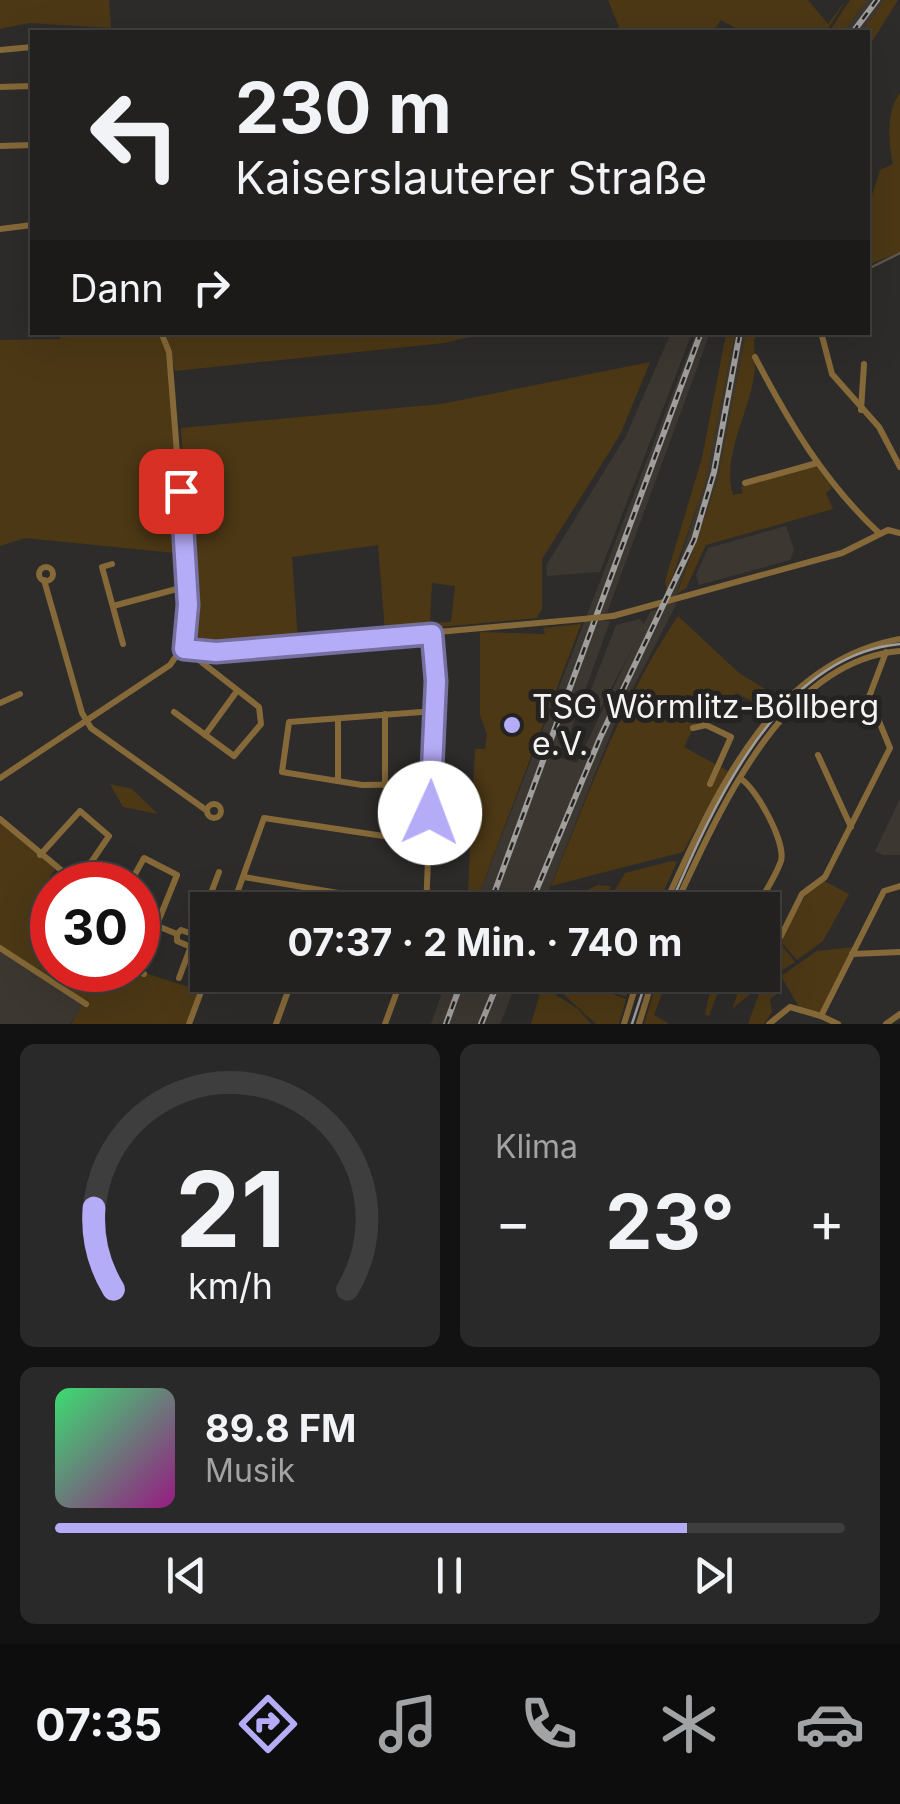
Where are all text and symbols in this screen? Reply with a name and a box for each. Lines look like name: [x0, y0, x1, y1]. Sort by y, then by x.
text: 230 m: [235, 65, 452, 150]
icon: left: [70, 70, 200, 200]
text: Kaiserslauterer Straße: [235, 150, 707, 205]
icon: right: [184, 260, 239, 315]
text: Dann: [70, 265, 164, 311]
pin: [139, 449, 224, 534]
icon: arrive: [154, 464, 209, 519]
place label: TSG Wörmlitz-Böllberg e.V.: [532, 687, 879, 763]
marker: TSG Wörmlitz-Böllberg e.V.: [501, 714, 523, 736]
position arrow: [378, 761, 482, 865]
speed limit sign: 30: [30, 862, 160, 992]
text: 07:37 · 2 Min. · 740 m: [287, 919, 683, 965]
text: Klima: [495, 1127, 578, 1166]
text: 21: [175, 1146, 285, 1272]
text: 23°: [605, 1176, 735, 1267]
text: −: [495, 1189, 531, 1255]
text: +: [809, 1189, 845, 1255]
text: km/h: [188, 1264, 272, 1308]
text: 89.8 FM: [205, 1405, 356, 1451]
text: Musik: [205, 1451, 295, 1490]
icon: previous: [159, 1548, 214, 1603]
icon: pause: [422, 1548, 477, 1603]
icon: next: [686, 1548, 741, 1603]
icon: directions: [233, 1689, 303, 1759]
icon: music: [373, 1689, 443, 1759]
icon: phone: [514, 1689, 584, 1759]
icon: climate: [654, 1689, 724, 1759]
icon: car: [795, 1689, 865, 1759]
text: 07:35: [35, 1697, 162, 1752]

